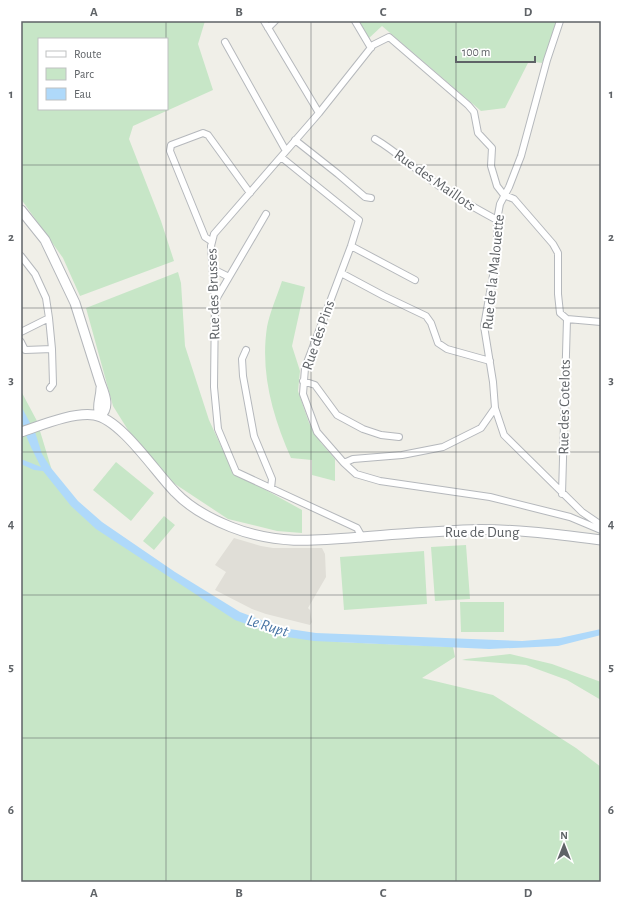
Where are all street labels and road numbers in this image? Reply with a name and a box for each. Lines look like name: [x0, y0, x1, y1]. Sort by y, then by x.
street label: Rue des Maillots: [391, 147, 478, 214]
street label: Rue de la Malouette: [480, 214, 507, 330]
street label: Rue des Brusses: [204, 248, 223, 340]
street label: Rue des Pins: [300, 298, 337, 372]
street label: Rue des Cotelots: [556, 359, 573, 455]
street label: Rue de Dung: [445, 525, 520, 540]

